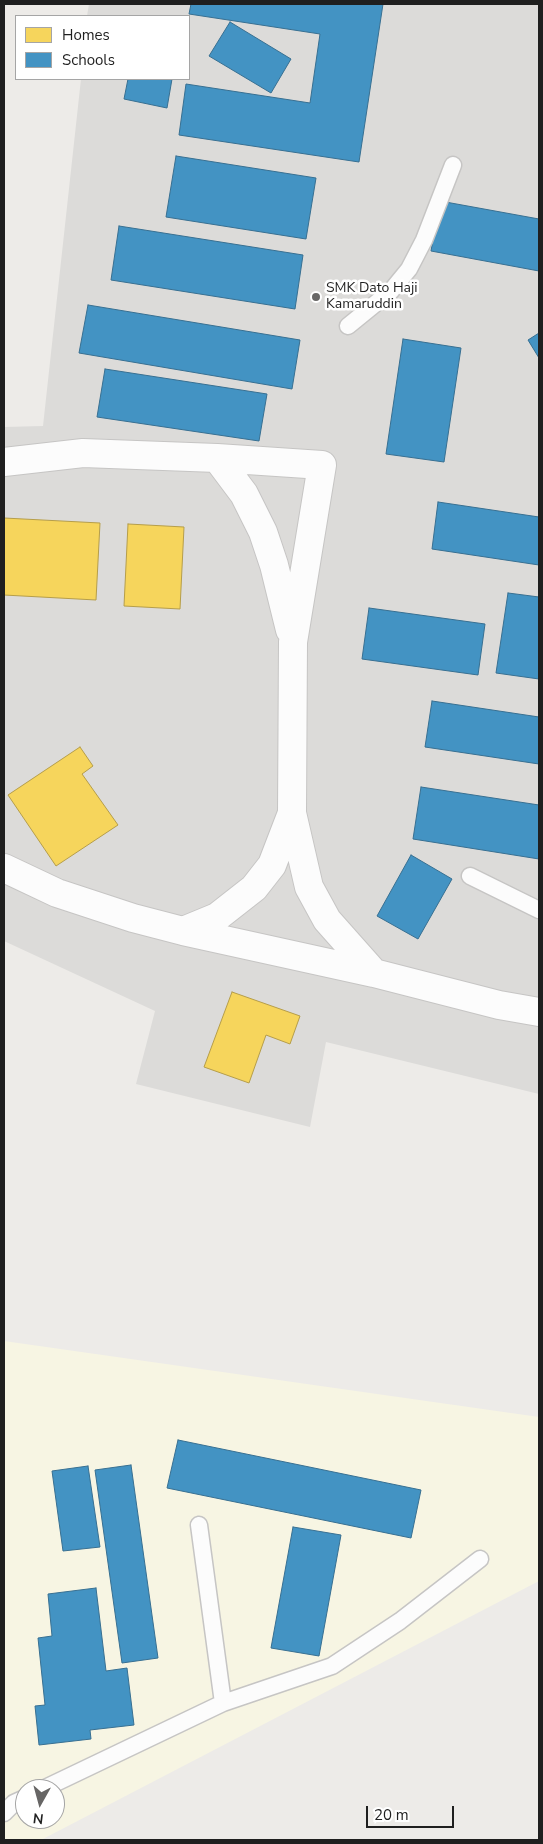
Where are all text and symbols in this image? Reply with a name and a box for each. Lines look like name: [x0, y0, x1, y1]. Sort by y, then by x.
legend: [15, 15, 190, 80]
text: Homes: [62, 25, 110, 45]
text: Schools: [62, 50, 115, 70]
place label: SMK Dato Haji Kamaruddin: [326, 281, 418, 314]
marker: SMK Dato Haji Kamaruddin: [310, 291, 322, 303]
north arrow: [15, 1779, 65, 1829]
scale bar: [368, 1796, 456, 1828]
text: 20 m: [374, 1805, 409, 1825]
text: N: [32, 1808, 45, 1828]

